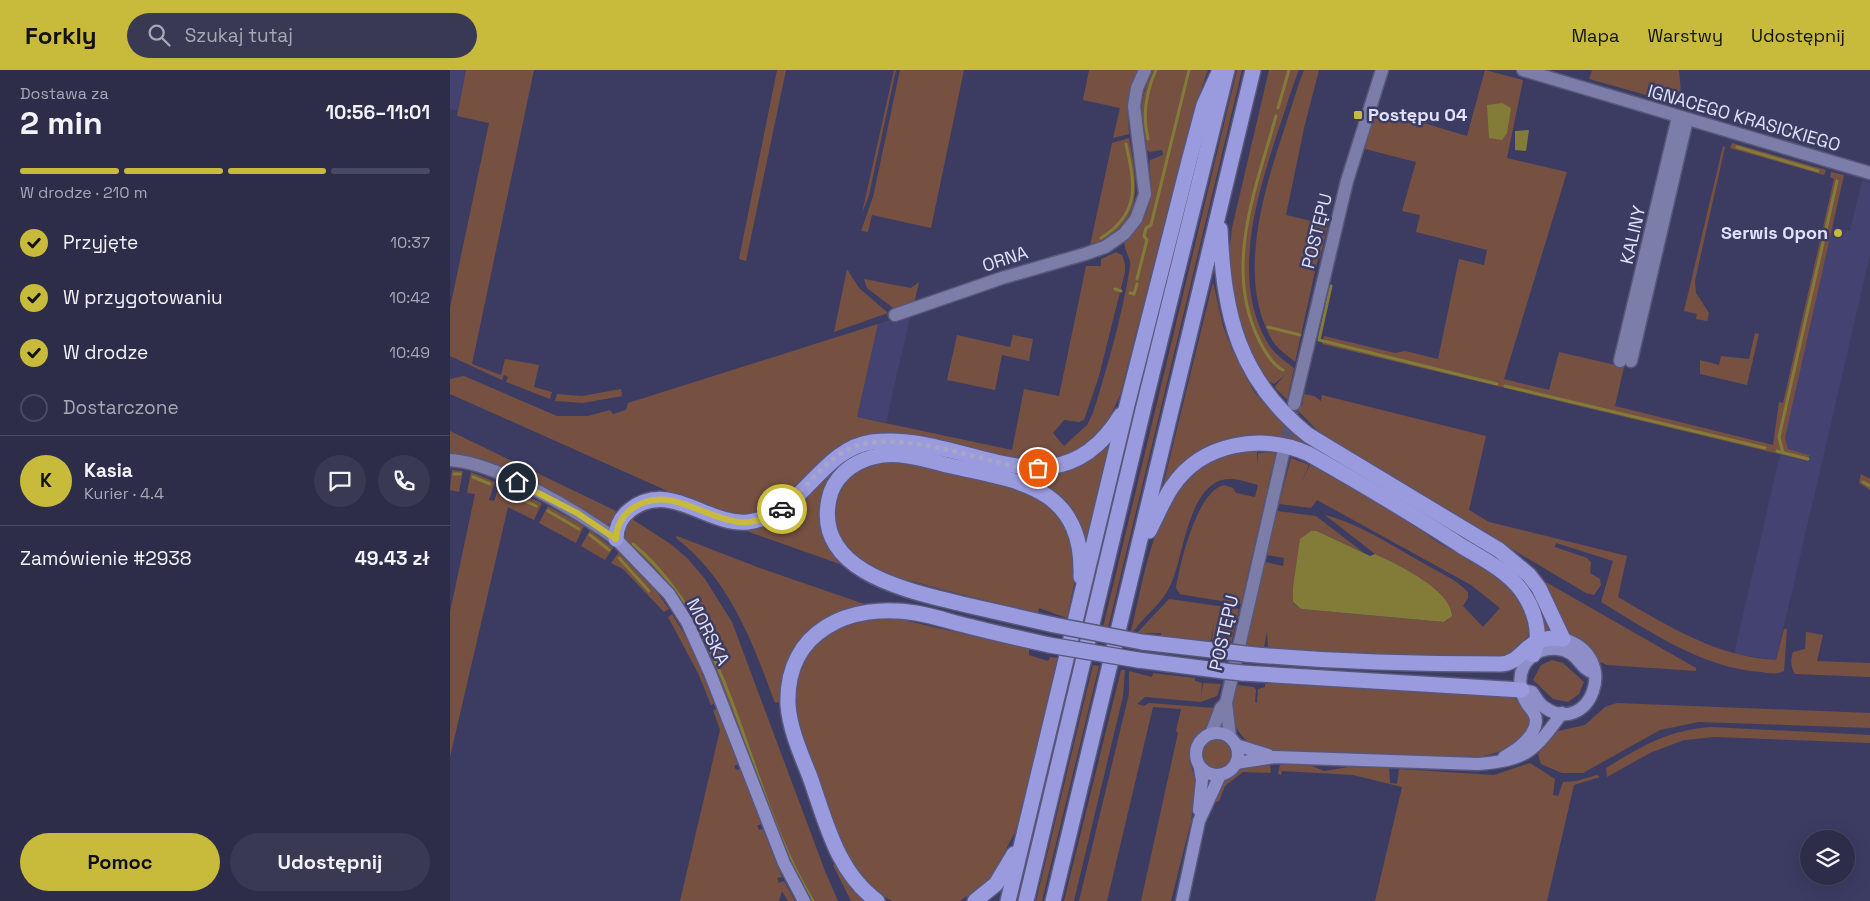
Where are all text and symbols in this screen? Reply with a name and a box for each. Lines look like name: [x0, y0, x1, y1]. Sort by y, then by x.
search box: [127, 13, 477, 58]
text: Forkly: [25, 20, 97, 51]
icon: search: [145, 21, 173, 49]
text: Szukaj tutaj: [185, 23, 293, 48]
text: Mapa: [1572, 24, 1619, 47]
text: Warstwy: [1647, 24, 1723, 47]
text: Udostępnij: [1751, 24, 1845, 47]
street label: IGNACEGO KRASICKIEGO: [1645, 79, 1843, 156]
text: Dostawa za: [20, 83, 109, 104]
text: 10:56–11:01: [325, 100, 430, 125]
text: 2 min: [20, 103, 103, 143]
place label: Postępu 04: [1368, 103, 1468, 126]
marker: Postępu 04: [1352, 109, 1364, 121]
text: W drodze · 210 m: [20, 182, 147, 203]
street label: POSTĘPU: [1296, 191, 1337, 271]
street label: KALINY: [1615, 203, 1650, 266]
place label: Serwis Opon: [1721, 221, 1828, 244]
marker: Serwis Opon: [1832, 227, 1844, 239]
icon: check: [20, 229, 48, 257]
text: Przyjęte: [63, 230, 138, 255]
text: 10:37: [390, 232, 430, 253]
street label: ORNA: [979, 240, 1031, 277]
icon: check: [20, 284, 48, 312]
text: W przygotowaniu: [63, 285, 223, 310]
text: 10:42: [389, 287, 430, 308]
icon: check: [20, 339, 48, 367]
text: W drodze: [63, 340, 148, 365]
text: 10:49: [389, 342, 430, 363]
text: Dostarczone: [63, 395, 179, 420]
pin: [1017, 447, 1059, 489]
icon: bag: [1024, 454, 1052, 482]
button: chat: [314, 455, 366, 507]
button: phone: [378, 455, 430, 507]
text: Kasia: [84, 458, 133, 483]
pin: [496, 461, 538, 503]
text: K: [40, 468, 52, 493]
icon: home: [503, 468, 531, 496]
text: Kurier · 4.4: [84, 483, 164, 504]
courier: [757, 484, 807, 534]
icon: car: [768, 495, 796, 523]
text: Zamówienie #2938: [20, 546, 192, 571]
text: 49.43 zł: [355, 546, 430, 571]
street label: POSTĘPU: [1204, 593, 1243, 673]
street label: MORSKA: [682, 594, 735, 669]
map controls: [1800, 830, 1855, 885]
button: layers: [1800, 830, 1855, 885]
button: Pomoc: [20, 833, 220, 891]
button: Udostępnij: [230, 833, 430, 891]

